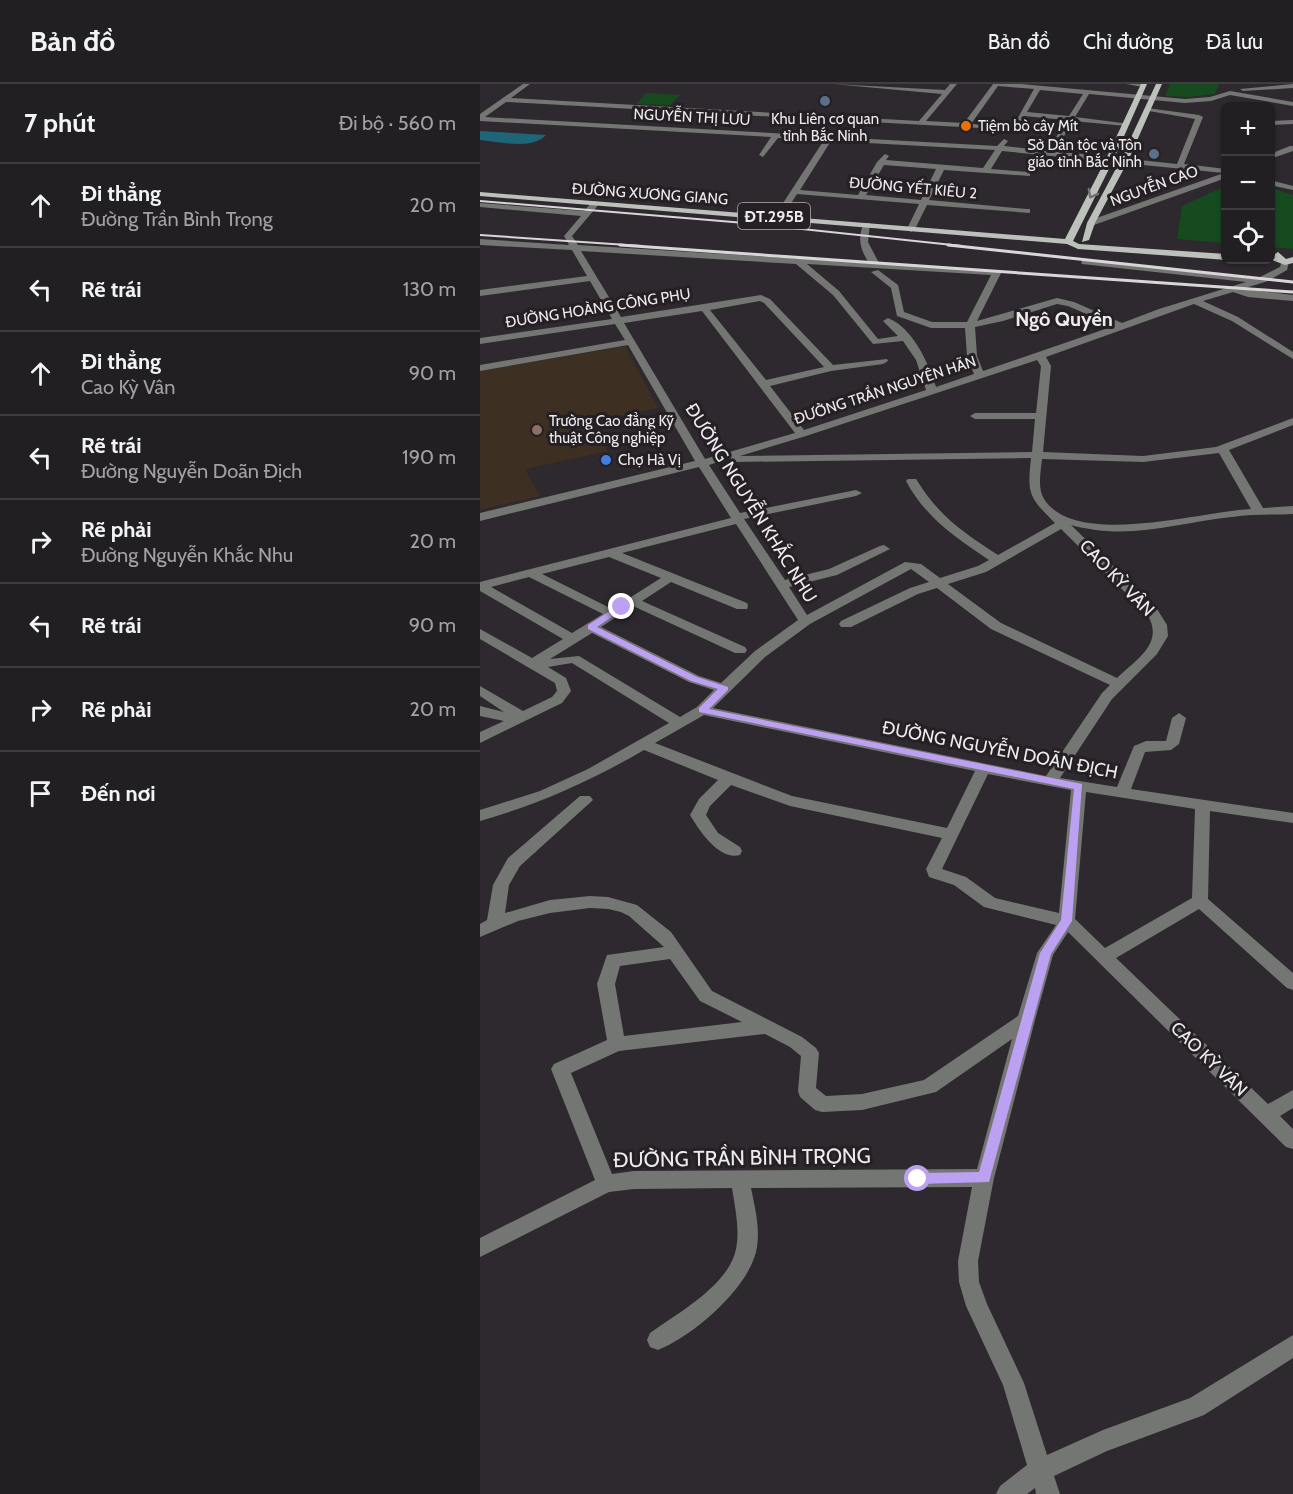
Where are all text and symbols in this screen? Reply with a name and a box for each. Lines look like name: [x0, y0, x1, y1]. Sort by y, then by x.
text: Bản đồ: [30, 24, 115, 58]
text: Bản đồ: [988, 29, 1050, 54]
text: Chỉ đường: [1083, 29, 1173, 54]
text: Đã lưu: [1206, 29, 1263, 54]
marker: Khu Liên cơ quan tỉnh Bắc Ninh: [818, 94, 832, 108]
street label: NGUYỄN THỊ LƯU: [633, 102, 751, 129]
map controls: [1221, 102, 1275, 264]
button: +: [1221, 102, 1275, 156]
text: 7 phút: [24, 107, 96, 139]
place label: Khu Liên cơ quan tỉnh Bắc Ninh: [771, 110, 879, 145]
text: Đi bộ · 560 m: [339, 111, 456, 135]
place label: Tiệm bò cây Mít: [978, 117, 1078, 135]
marker: Tiệm bò cây Mít: [959, 119, 973, 133]
place label: Sở Dân tộc và Tôn giáo tỉnh Bắc Ninh: [1027, 136, 1142, 171]
marker: Sở Dân tộc và Tôn giáo tỉnh Bắc Ninh: [1147, 147, 1161, 161]
button: −: [1221, 156, 1275, 210]
street label: NGUYỄN CAO: [1107, 159, 1200, 210]
street label: ĐƯỜNG YẾT KIÊU 2: [848, 170, 978, 203]
street label: ĐƯỜNG XƯƠNG GIANG: [571, 179, 729, 208]
text: Đi thẳng: [81, 180, 161, 207]
one-way arrow: [1088, 187, 1099, 198]
icon: ahead: [24, 189, 57, 222]
text: 20 m: [410, 193, 456, 217]
road number: ĐT.295B: [738, 203, 810, 229]
text: Đường Trần Bình Trọng: [81, 207, 273, 231]
button: locate: [1221, 210, 1275, 264]
icon: left: [24, 273, 57, 306]
text: Rẽ trái: [81, 276, 142, 303]
text: 130 m: [403, 277, 456, 301]
street label: ĐƯỜNG HOÀNG CÔNG PHỤ: [504, 283, 692, 332]
district label: Ngô Quyền: [1015, 307, 1113, 331]
text: Đi thẳng: [81, 348, 161, 375]
street label: ĐƯỜNG TRẦN NGUYÊN HÃN: [791, 350, 978, 428]
icon: ahead: [24, 357, 57, 390]
text: 90 m: [409, 361, 456, 385]
text: Cao Kỳ Vân: [81, 375, 175, 399]
street label: ĐƯỜNG NGUYỄN KHẮC NHU: [680, 398, 824, 607]
place label: Trường Cao đẳng Kỹ thuật Công nghiệp: [549, 412, 674, 447]
marker: Trường Cao đẳng Kỹ thuật Công nghiệp: [530, 423, 544, 437]
text: Rẽ trái: [81, 432, 142, 459]
icon: left: [24, 441, 57, 474]
text: 190 m: [402, 445, 456, 469]
place label: Chợ Hà Vị: [618, 451, 681, 469]
marker: Chợ Hà Vị: [599, 453, 613, 467]
text: Đường Nguyễn Doãn Địch: [81, 459, 302, 483]
text: Rẽ phải: [81, 516, 152, 543]
icon: right: [24, 525, 57, 558]
text: 20 m: [410, 529, 456, 553]
street label: CAO KỲ VÂN: [1075, 535, 1159, 621]
text: Đường Nguyễn Khắc Nhu: [81, 543, 293, 567]
route end: [608, 593, 634, 619]
icon: left: [24, 609, 57, 642]
text: Rẽ trái: [81, 612, 142, 639]
text: 90 m: [409, 613, 456, 637]
icon: right: [24, 693, 57, 726]
text: Rẽ phải: [81, 696, 152, 723]
text: 20 m: [410, 697, 456, 721]
street label: ĐƯỜNG NGUYỄN DOÃN ĐỊCH: [880, 714, 1120, 784]
icon: arrive: [24, 777, 57, 810]
text: Đến nơi: [81, 780, 155, 807]
street label: CAO KỲ VÂN: [1166, 1017, 1252, 1101]
street label: ĐƯỜNG TRẦN BÌNH TRỌNG: [613, 1140, 871, 1172]
route start: [904, 1165, 930, 1191]

